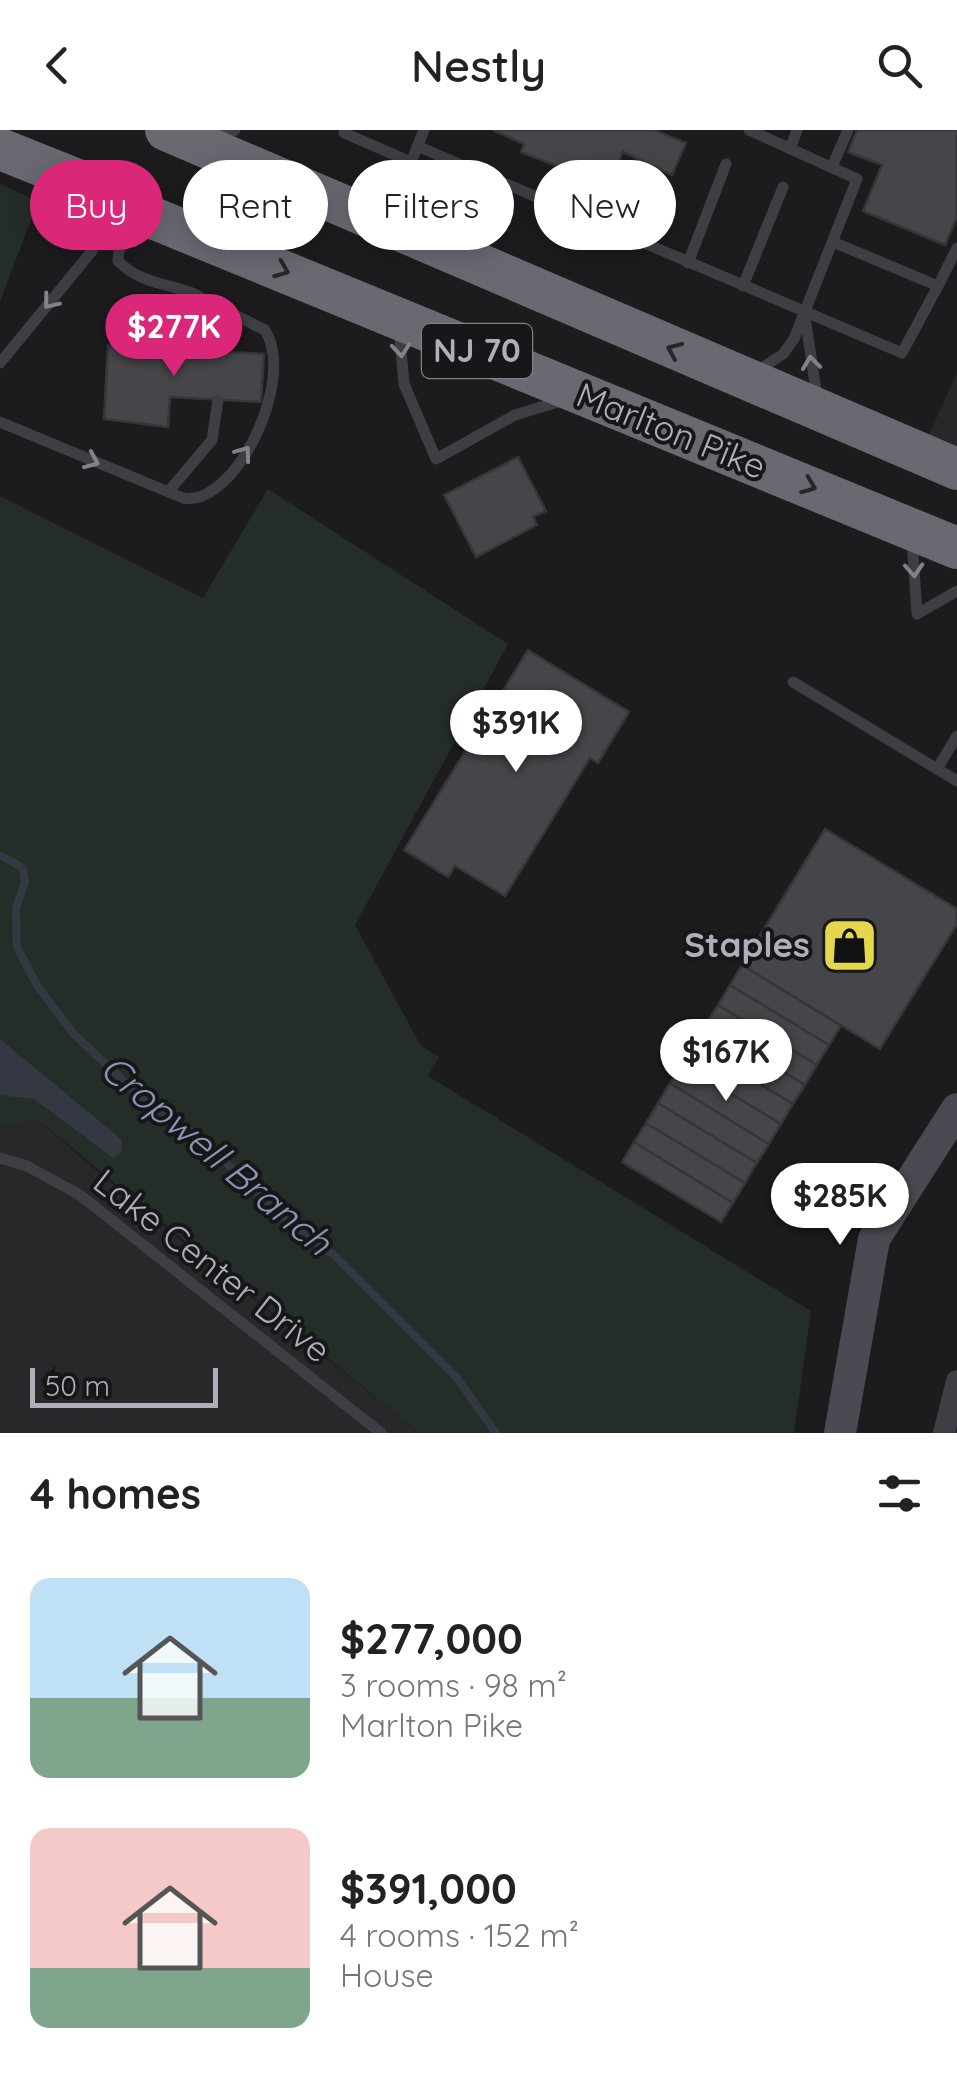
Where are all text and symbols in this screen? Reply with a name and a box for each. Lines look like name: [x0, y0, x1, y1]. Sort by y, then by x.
text: Nestly: [411, 37, 546, 93]
icon: back: [30, 38, 85, 93]
icon: search: [872, 38, 927, 93]
chip: Buy: [30, 160, 163, 250]
chip: Rent: [183, 160, 328, 250]
chip: Filters: [348, 160, 514, 250]
chip: New: [534, 160, 676, 250]
one-way arrow: [272, 258, 290, 278]
one-way arrow: [44, 290, 62, 308]
pin: $277K: [104, 294, 244, 379]
text: $277K: [127, 306, 221, 346]
road number: NJ 70: [422, 324, 532, 378]
one-way arrow: [390, 342, 411, 358]
one-way arrow: [666, 342, 684, 362]
one-way arrow: [801, 355, 822, 371]
street label: Marlton Pike: [570, 372, 772, 488]
one-way arrow: [232, 445, 250, 464]
one-way arrow: [82, 449, 99, 469]
one-way arrow: [800, 475, 817, 495]
one-way arrow: [903, 563, 924, 579]
pin: $391K: [446, 690, 586, 775]
text: $391K: [472, 702, 560, 742]
shop icon: Staples: [819, 915, 879, 975]
place label: Staples: [684, 922, 810, 966]
pin: $167K: [656, 1019, 796, 1104]
text: $167K: [682, 1031, 770, 1071]
water label: Cropwell Branch: [91, 1043, 343, 1266]
street label: Lake Center Drive: [85, 1159, 340, 1371]
pin: $285K: [770, 1163, 910, 1248]
text: $285K: [793, 1175, 887, 1215]
scale bar: [30, 1363, 218, 1408]
text: 50 m: [45, 1368, 110, 1403]
icon: filters: [872, 1466, 927, 1521]
text: 4 homes: [30, 1467, 201, 1520]
text: $277,000: [340, 1612, 523, 1665]
icon: home: [110, 1618, 230, 1738]
text: 3 rooms · 98 m²: [340, 1665, 567, 1705]
text: Marlton Pike: [340, 1705, 523, 1745]
text: $391,000: [340, 1862, 517, 1915]
icon: home: [110, 1868, 230, 1988]
text: 4 rooms · 152 m²: [340, 1915, 579, 1955]
text: House: [340, 1955, 434, 1995]

